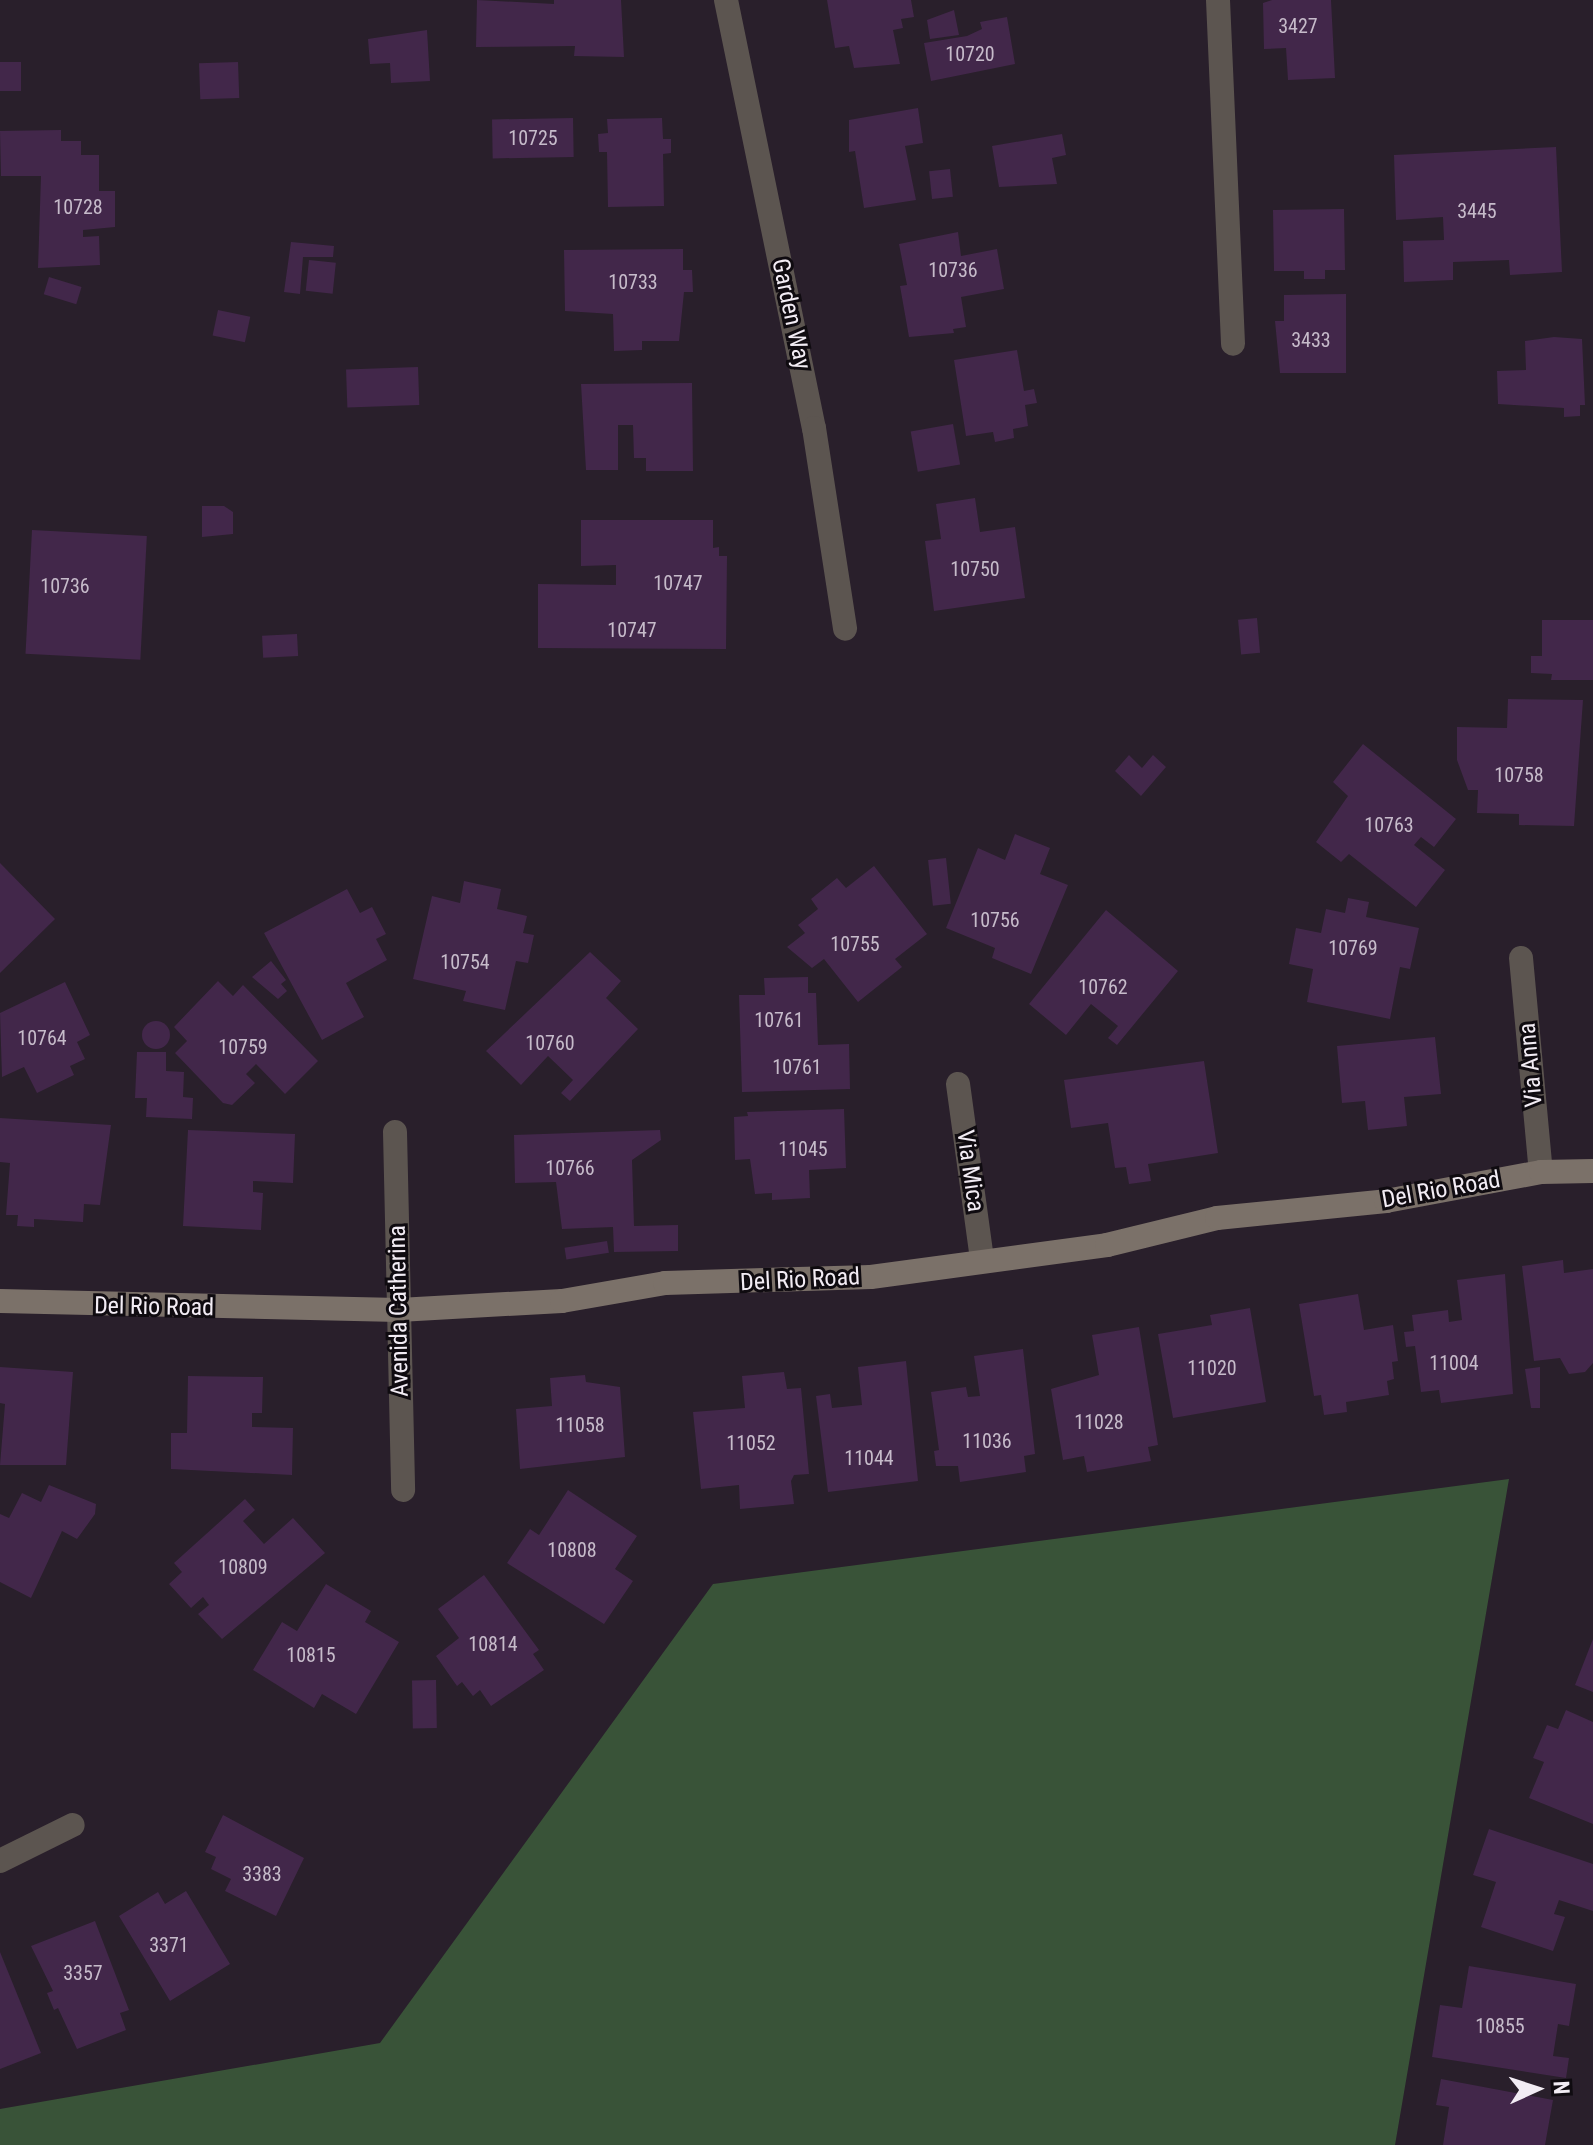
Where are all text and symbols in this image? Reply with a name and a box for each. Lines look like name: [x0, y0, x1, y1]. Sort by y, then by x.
house number: 3427: [1278, 14, 1318, 38]
house number: 10720: [945, 42, 995, 66]
house number: 10725: [508, 126, 558, 150]
house number: 10728: [53, 195, 103, 219]
house number: 3445: [1457, 199, 1497, 223]
street label: Garden Way: [765, 256, 817, 372]
house number: 10736: [928, 258, 978, 282]
house number: 10733: [608, 270, 658, 294]
house number: 3433: [1291, 328, 1331, 352]
house number: 10750: [950, 557, 1000, 581]
house number: 10747: [653, 571, 703, 595]
house number: 10736: [40, 574, 90, 598]
house number: 10747: [607, 618, 657, 642]
house number: 10758: [1494, 763, 1544, 787]
house number: 10763: [1364, 813, 1414, 837]
house number: 10756: [970, 908, 1020, 932]
house number: 10755: [830, 932, 880, 956]
house number: 10769: [1328, 936, 1378, 960]
house number: 10754: [440, 950, 490, 974]
house number: 10762: [1078, 975, 1128, 999]
house number: 10761: [754, 1008, 804, 1032]
street label: Via Anna: [1513, 1022, 1549, 1108]
house number: 10764: [17, 1026, 67, 1050]
house number: 10760: [525, 1031, 575, 1055]
house number: 10759: [218, 1035, 268, 1059]
house number: 10761: [772, 1055, 822, 1079]
street label: Via Mica: [950, 1128, 990, 1214]
house number: 11045: [778, 1137, 828, 1161]
house number: 10766: [545, 1156, 595, 1180]
street label: Del Rio Road: [1379, 1165, 1503, 1215]
street label: Avenida Catherina: [383, 1225, 415, 1397]
street label: Del Rio Road: [739, 1262, 861, 1298]
street label: Del Rio Road: [94, 1292, 214, 1322]
house number: 11004: [1429, 1351, 1479, 1375]
house number: 11020: [1187, 1356, 1237, 1380]
house number: 11028: [1074, 1410, 1124, 1434]
house number: 11058: [555, 1413, 605, 1437]
house number: 11036: [962, 1429, 1012, 1453]
house number: 11052: [726, 1431, 776, 1455]
house number: 11044: [844, 1446, 894, 1470]
house number: 10808: [547, 1538, 597, 1562]
house number: 10809: [218, 1555, 268, 1579]
house number: 10814: [468, 1632, 518, 1656]
house number: 10815: [286, 1643, 336, 1667]
house number: 3383: [242, 1862, 282, 1886]
house number: 3371: [149, 1933, 189, 1957]
house number: 3357: [63, 1961, 103, 1985]
house number: 10855: [1475, 2014, 1525, 2038]
north arrow: [1497, 2049, 1577, 2129]
text: N: [1549, 2080, 1574, 2095]

